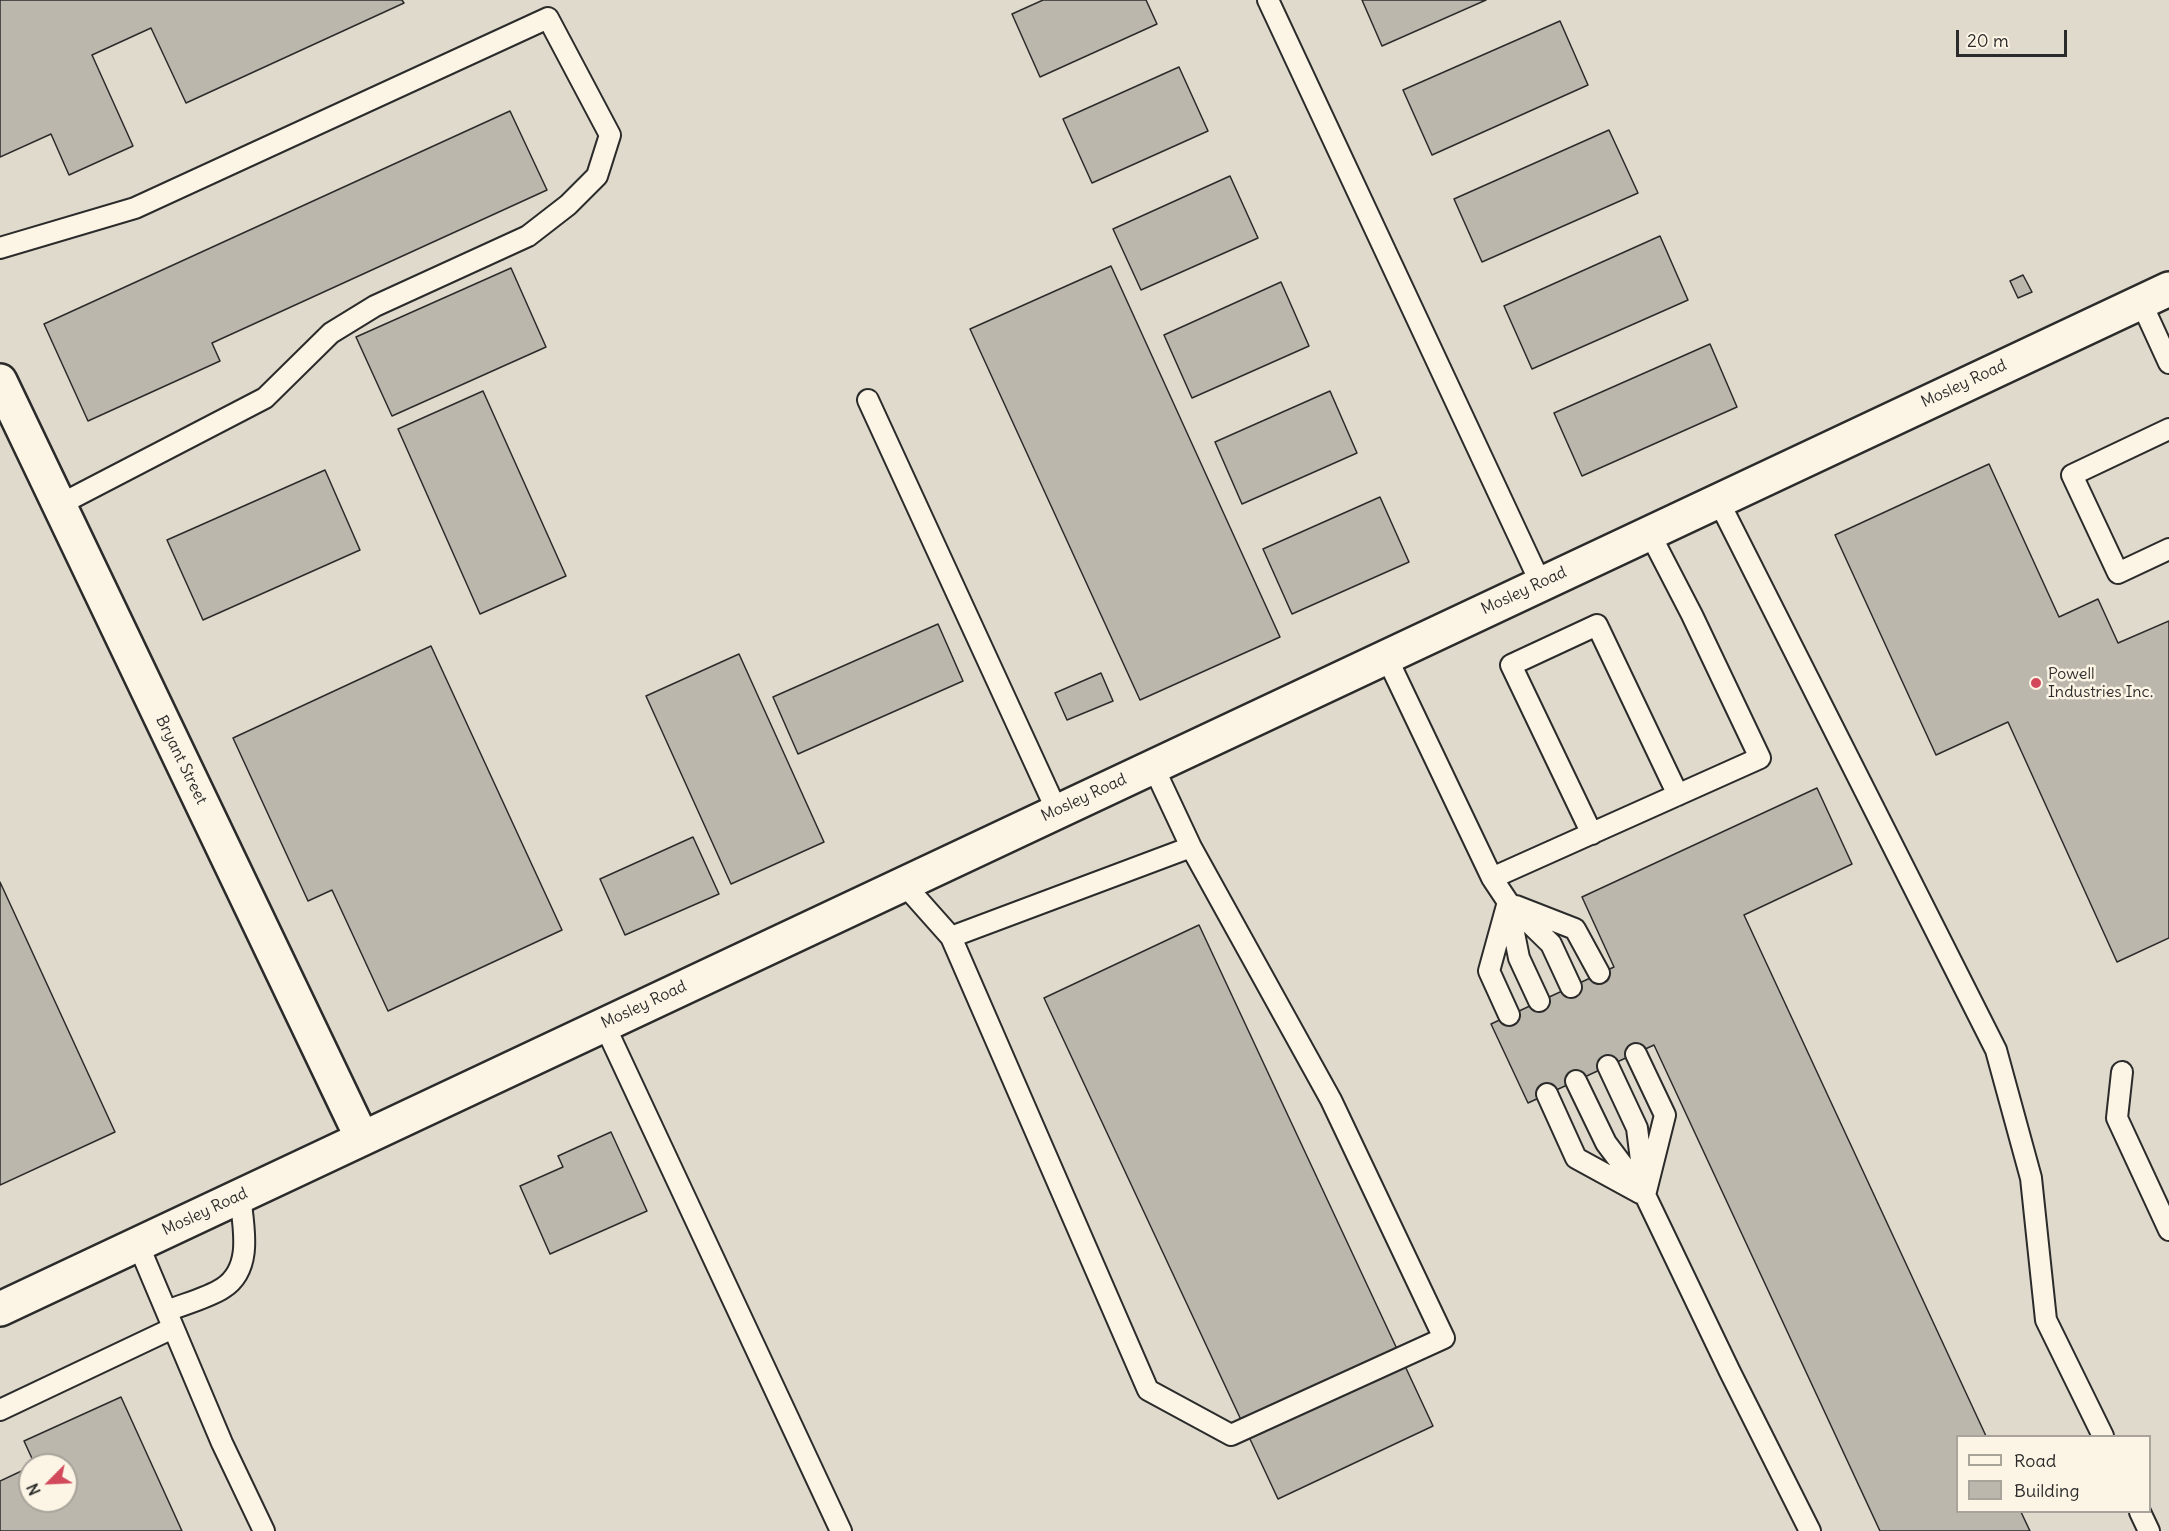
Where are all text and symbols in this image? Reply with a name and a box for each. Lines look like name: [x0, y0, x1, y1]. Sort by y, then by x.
scale bar: [1959, 18, 2070, 56]
text: 20 m: [1967, 29, 2009, 52]
street label: Mosley Road: [1918, 356, 2010, 412]
street label: Mosley Road: [1478, 563, 1570, 619]
place label: Powell Industries Inc.: [2048, 664, 2153, 702]
marker: Powell Industries Inc.: [2029, 676, 2043, 690]
street label: Bryant Street: [151, 713, 211, 807]
street label: Mosley Road: [1038, 770, 1130, 826]
street label: Mosley Road: [598, 977, 690, 1033]
street label: Mosley Road: [159, 1184, 251, 1240]
legend: [1956, 1435, 2151, 1513]
text: Road: [2014, 1449, 2056, 1472]
north arrow: [18, 1453, 78, 1513]
text: Building: [2014, 1479, 2079, 1502]
text: N: [22, 1480, 45, 1499]

